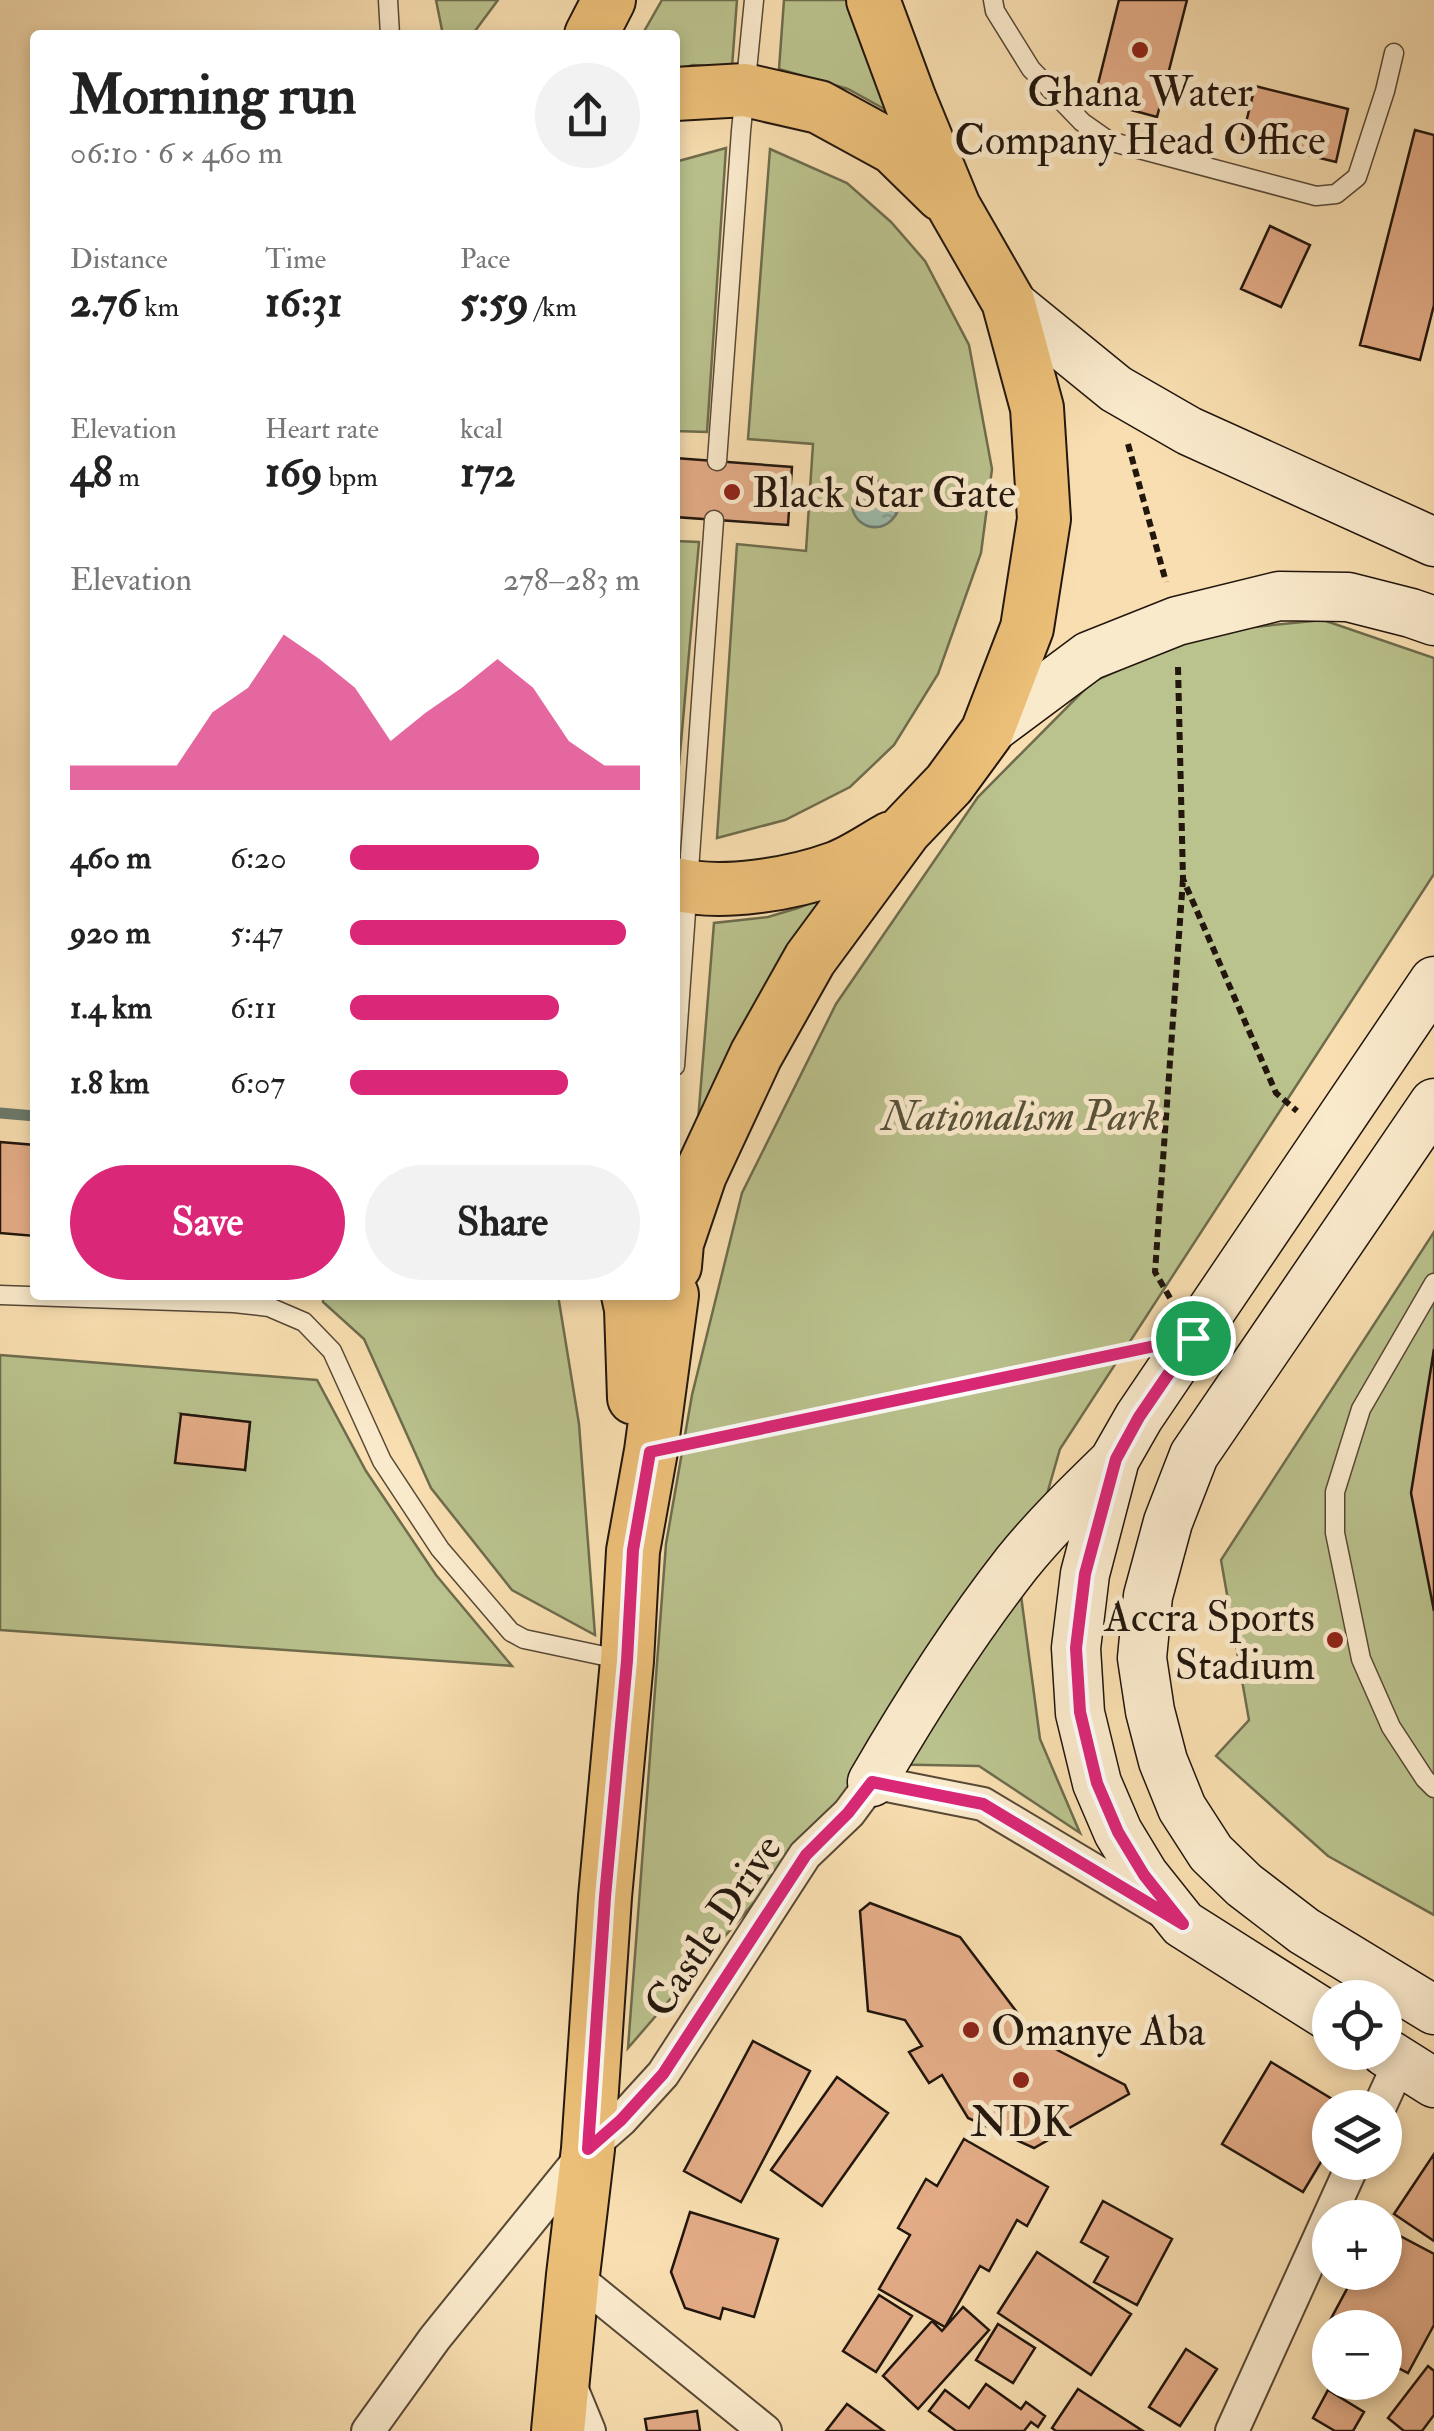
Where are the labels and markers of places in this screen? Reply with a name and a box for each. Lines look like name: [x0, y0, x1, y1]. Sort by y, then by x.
marker: Ghana Water Company Head Office: [1129, 39, 1151, 61]
place label: Ghana Water Company Head Office: [954, 67, 1326, 167]
place label: Black Star Gate: [752, 468, 1016, 520]
marker: Black Star Gate: [721, 481, 743, 503]
pin: [1151, 1296, 1236, 1381]
place label: Accra Sports Stadium: [1103, 1592, 1315, 1692]
marker: Accra Sports Stadium: [1324, 1629, 1346, 1651]
place label: Omanye Aba: [991, 2006, 1206, 2058]
marker: Omanye Aba: [960, 2019, 982, 2041]
marker: NDK: [1010, 2069, 1032, 2091]
place label: NDK: [971, 2097, 1072, 2149]

